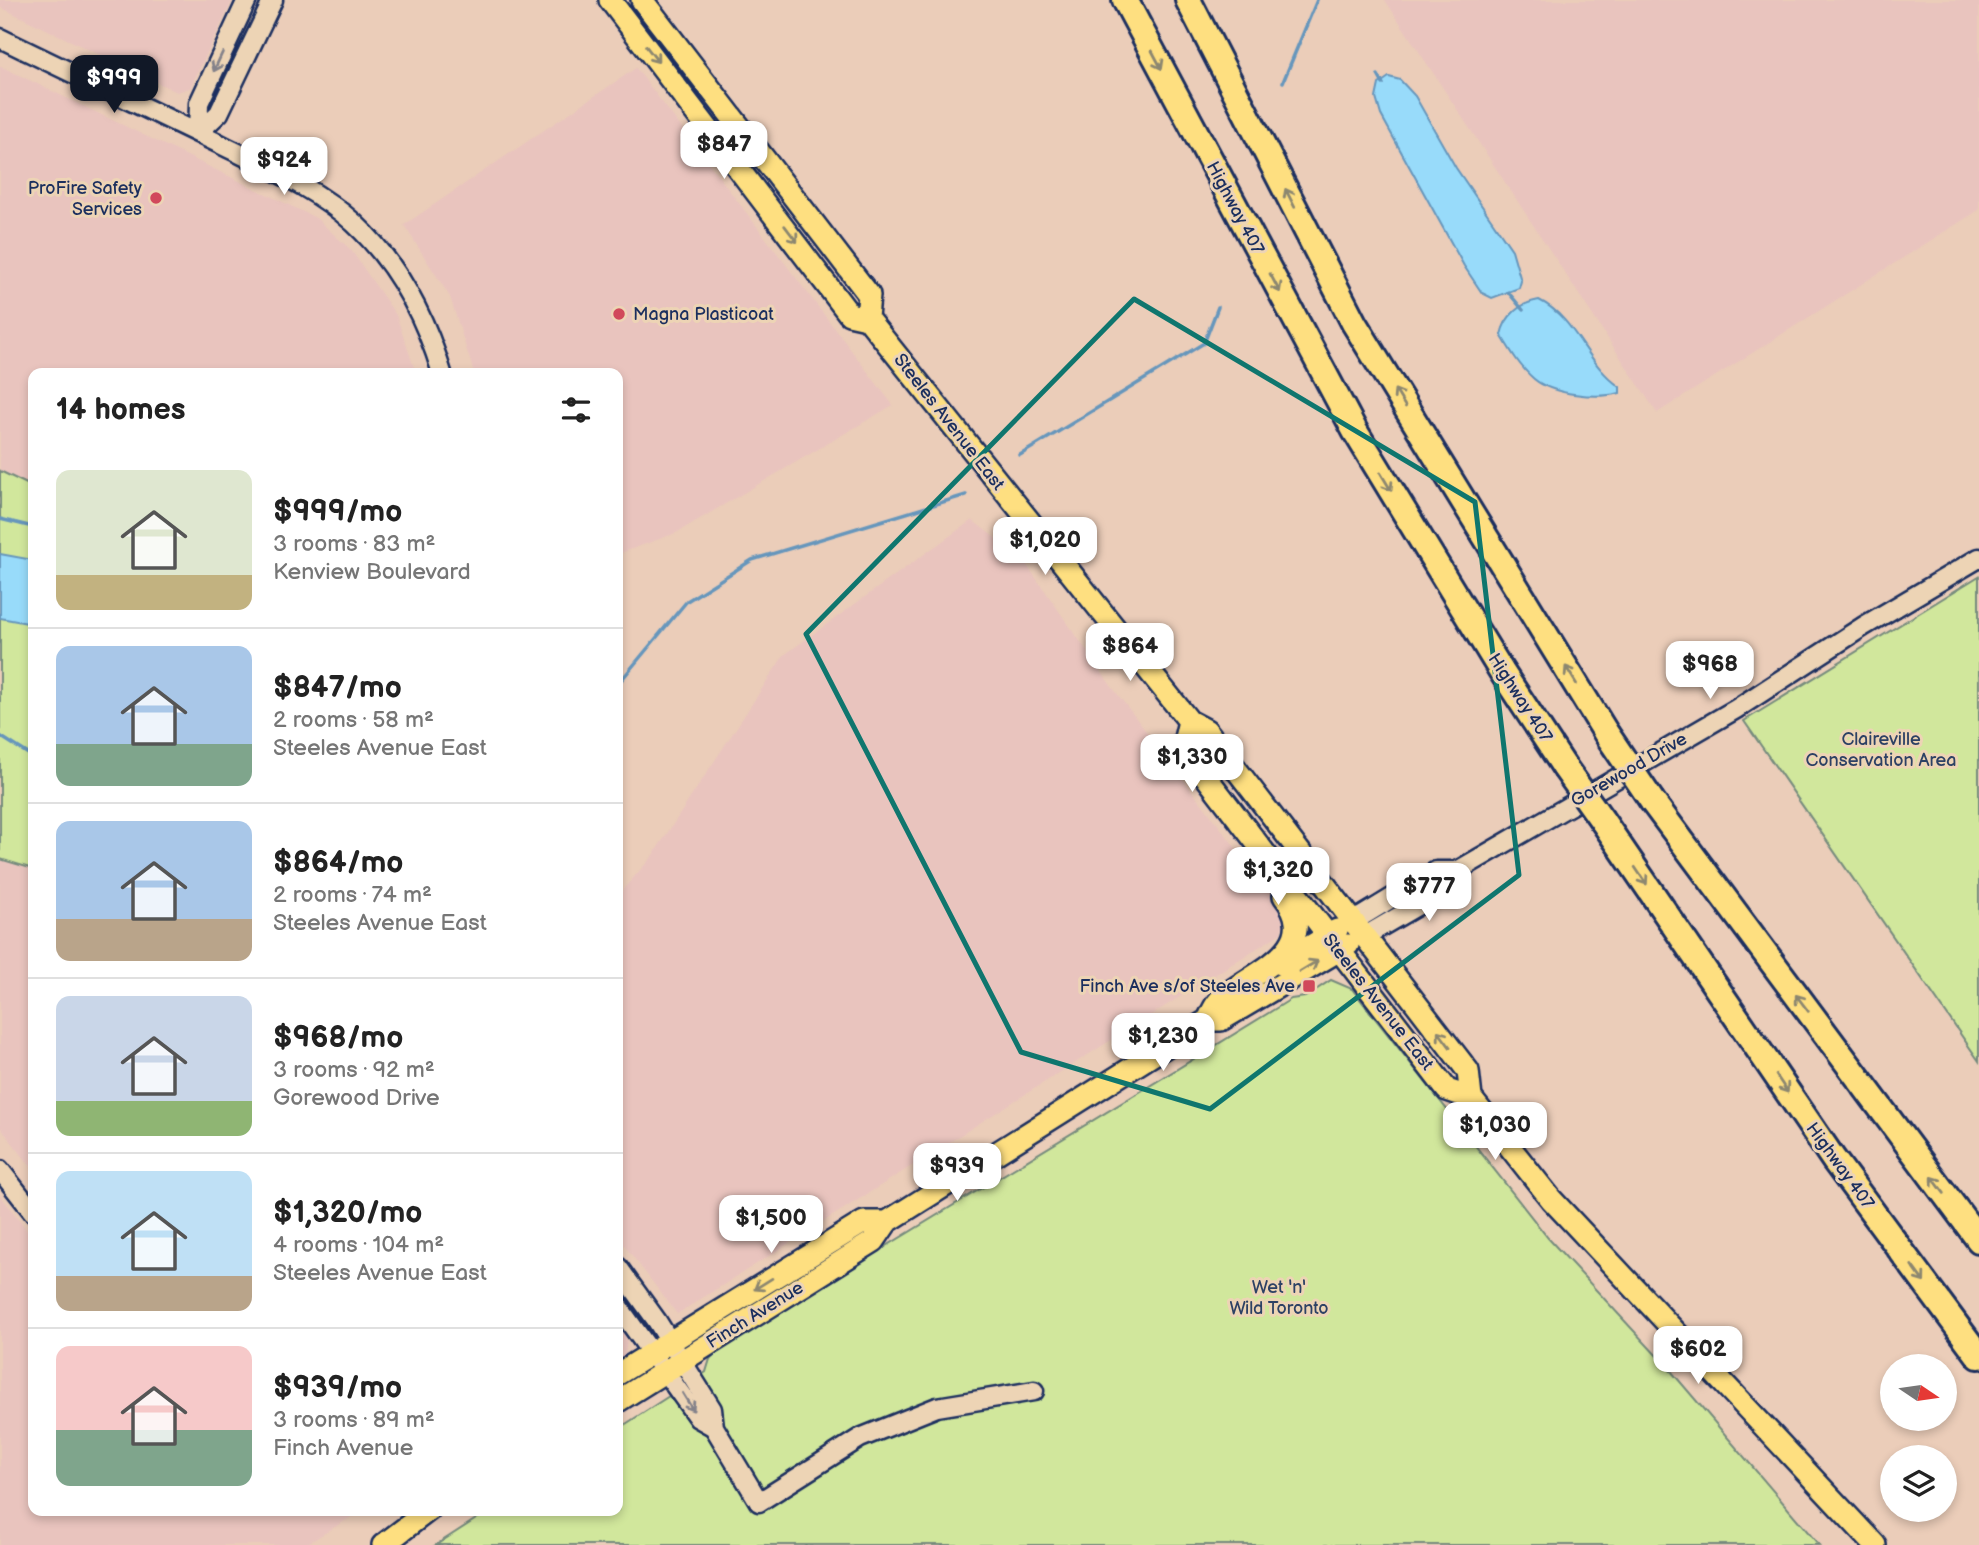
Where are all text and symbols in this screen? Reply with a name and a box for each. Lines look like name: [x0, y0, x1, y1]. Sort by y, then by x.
one-way arrow: [645, 44, 660, 63]
one-way arrow: [1150, 50, 1164, 70]
one-way arrow: [211, 51, 224, 72]
pin: $999: [73, 55, 155, 115]
text: $999: [86, 64, 142, 92]
pin: $847: [683, 122, 765, 181]
text: $847: [696, 130, 752, 158]
pin: $924: [243, 138, 325, 197]
text: $924: [256, 146, 312, 174]
street label: Highway 407: [1202, 158, 1268, 258]
place label: ProFire Safety Services: [28, 178, 143, 220]
one-way arrow: [1283, 189, 1297, 209]
marker: ProFire Safety Services: [148, 190, 164, 206]
one-way arrow: [784, 224, 799, 243]
one-way arrow: [1269, 272, 1282, 293]
place label: Magna Plasticoat: [633, 304, 774, 325]
marker: Magna Plasticoat: [611, 306, 627, 322]
street label: Steeles Avenue East: [889, 350, 1009, 495]
one-way arrow: [1393, 388, 1407, 408]
icon: filters: [557, 391, 595, 429]
text: 14 homes: [56, 392, 185, 428]
one-way arrow: [1380, 471, 1394, 491]
text: $999/mo: [273, 494, 402, 530]
icon: home: [112, 498, 196, 582]
pin: $1,020: [988, 518, 1102, 577]
text: $1,020: [1009, 526, 1081, 554]
text: 3 rooms · 83 m²: [273, 530, 435, 558]
text: Kenview Boulevard: [273, 558, 471, 586]
pin: $864: [1089, 624, 1171, 683]
text: $864: [1102, 632, 1158, 660]
pin: $968: [1669, 642, 1751, 701]
street label: Highway 407: [1483, 650, 1557, 747]
text: $968: [1682, 650, 1738, 678]
one-way arrow: [1563, 665, 1577, 685]
text: $847/mo: [273, 670, 402, 706]
icon: home: [112, 674, 196, 758]
text: 2 rooms · 58 m²: [273, 706, 434, 734]
street label: Gorewood Drive: [1567, 728, 1691, 812]
park label: Claireville Conservation Area: [1806, 729, 1956, 771]
text: Steeles Avenue East: [273, 734, 487, 762]
pin: $1,330: [1135, 734, 1249, 794]
text: $1,330: [1156, 743, 1228, 771]
text: $864/mo: [273, 845, 403, 881]
pin: $1,320: [1221, 848, 1335, 907]
icon: home: [112, 849, 196, 933]
text: $1,320: [1242, 856, 1314, 884]
pin: $777: [1388, 864, 1470, 923]
one-way arrow: [1633, 866, 1648, 885]
text: $777: [1402, 872, 1456, 900]
text: 2 rooms · 74 m²: [273, 881, 432, 909]
text: Steeles Avenue East: [273, 909, 487, 937]
street label: Steeles Avenue East: [1318, 930, 1438, 1075]
one-way arrow: [1299, 959, 1319, 973]
place label: Finch Ave s/of Steeles Ave: [1079, 976, 1295, 997]
marker: Finch Ave s/of Steeles Ave: [1301, 978, 1317, 994]
one-way arrow: [1795, 994, 1809, 1013]
pin: $1,230: [1106, 1014, 1220, 1073]
text: $968/mo: [273, 1020, 403, 1056]
text: $1,230: [1128, 1022, 1198, 1050]
icon: home: [112, 1024, 196, 1108]
one-way arrow: [1436, 1030, 1451, 1048]
text: 3 rooms · 92 m²: [273, 1056, 435, 1084]
one-way arrow: [1776, 1074, 1790, 1094]
text: Gorewood Drive: [273, 1084, 440, 1112]
pin: $1,030: [1438, 1102, 1552, 1162]
text: $1,030: [1459, 1111, 1531, 1139]
street label: Highway 407: [1802, 1119, 1879, 1214]
pin: $939: [916, 1144, 998, 1203]
text: $939: [929, 1152, 985, 1180]
one-way arrow: [1931, 1176, 1946, 1195]
text: $1,320/mo: [273, 1195, 422, 1231]
pin: $1,500: [714, 1196, 828, 1255]
icon: home: [112, 1199, 196, 1283]
text: $1,500: [735, 1204, 807, 1232]
text: 4 rooms · 104 m²: [273, 1231, 444, 1259]
text: Steeles Avenue East: [273, 1259, 487, 1287]
one-way arrow: [1911, 1264, 1925, 1283]
street label: Finch Avenue: [703, 1277, 807, 1353]
park label: Wet 'n' Wild Toronto: [1229, 1277, 1329, 1319]
one-way arrow: [753, 1278, 773, 1292]
pin: $602: [1657, 1326, 1739, 1386]
text: $602: [1669, 1335, 1727, 1363]
north arrow: [1880, 1354, 1956, 1432]
map controls: [1880, 1354, 1957, 1522]
text: $939/mo: [273, 1370, 402, 1406]
icon: home: [112, 1374, 196, 1458]
one-way arrow: [681, 1391, 695, 1411]
text: 3 rooms · 89 m²: [273, 1406, 435, 1434]
text: Finch Avenue: [273, 1434, 413, 1462]
button: layers: [1880, 1445, 1957, 1522]

